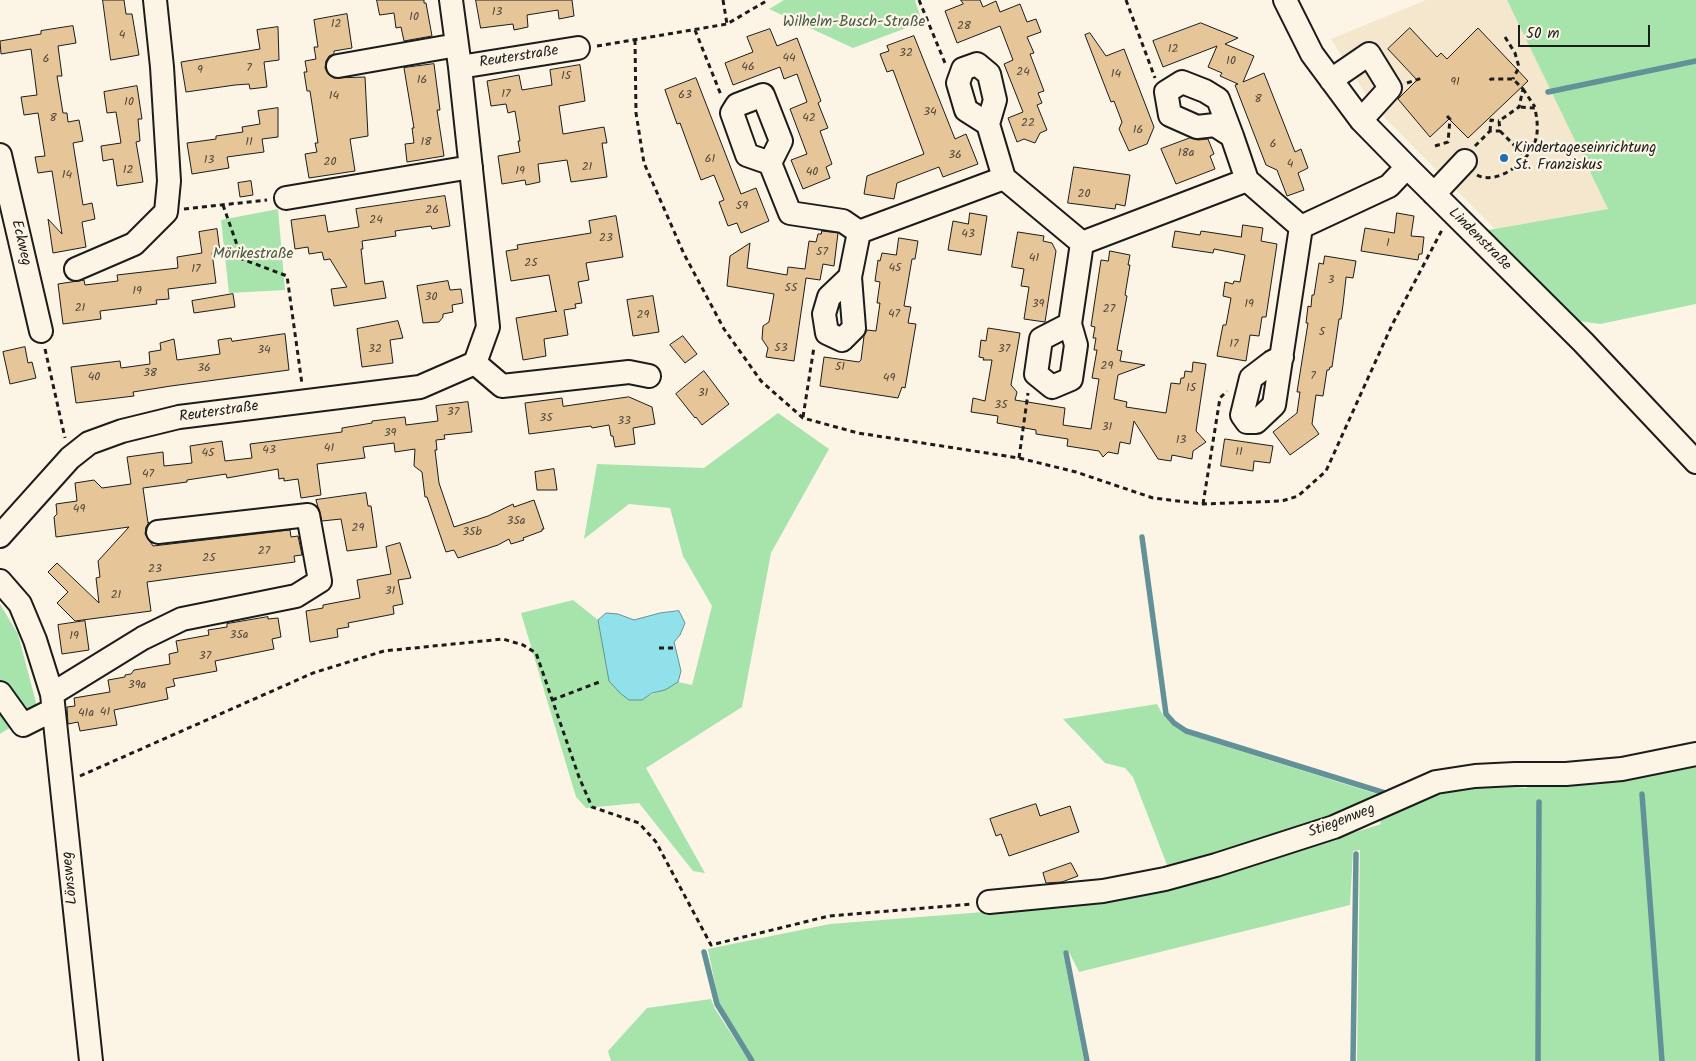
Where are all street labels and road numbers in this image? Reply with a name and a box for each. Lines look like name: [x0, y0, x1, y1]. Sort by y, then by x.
street label: Reuterstraße: [478, 43, 560, 73]
street label: Lindenstraße: [1444, 205, 1514, 275]
street label: Eckweg: [6, 218, 34, 268]
street label: Reuterstraße: [178, 399, 260, 427]
street label: Stiegenweg: [1306, 801, 1378, 843]
street label: Lönsweg: [59, 851, 83, 905]

